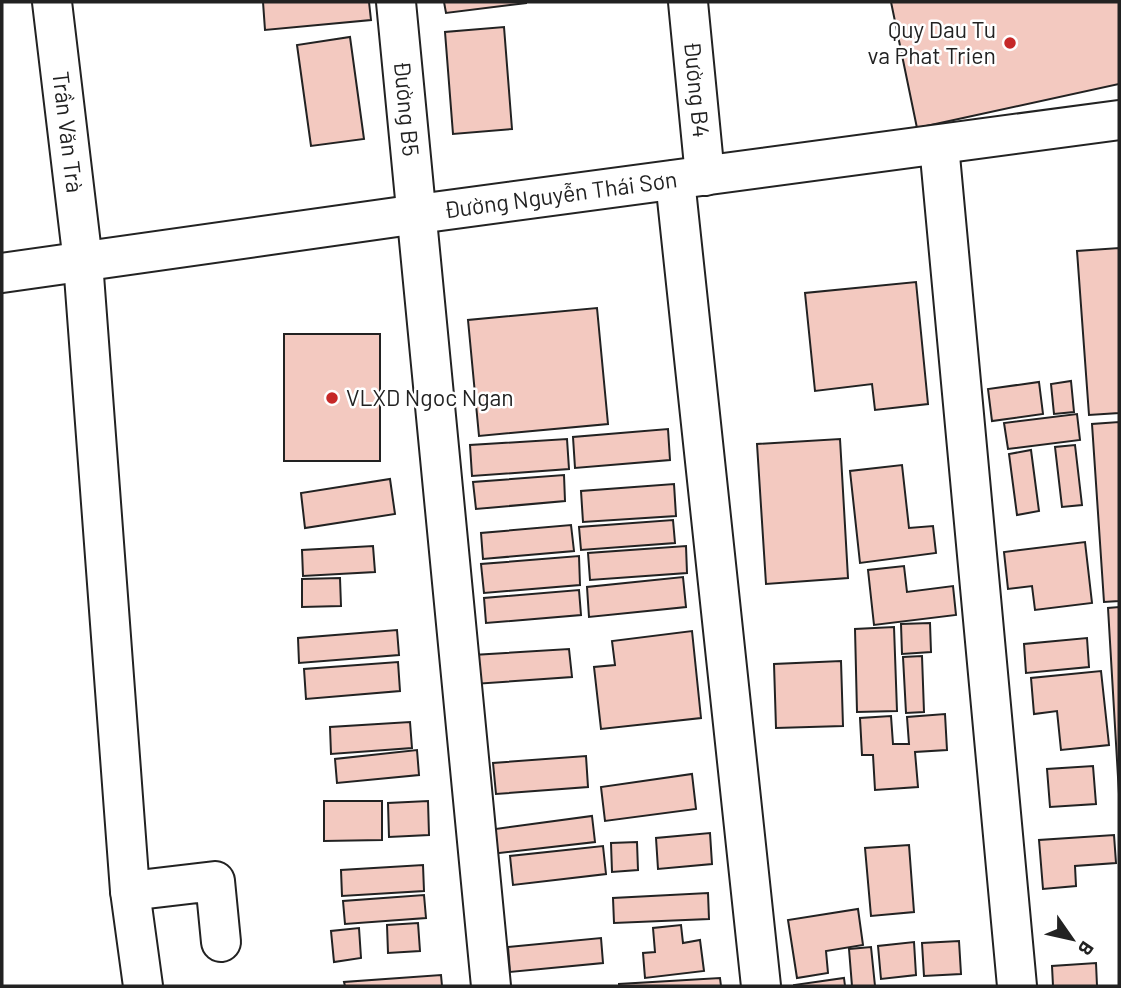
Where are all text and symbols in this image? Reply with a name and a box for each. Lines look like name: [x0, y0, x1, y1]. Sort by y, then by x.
place label: Quy Dau Tu va Phat Trien: [868, 15, 996, 69]
marker: Quy Dau Tu va Phat Trien: [1002, 35, 1018, 51]
street label: Đường B4: [679, 40, 716, 139]
street label: Đường B5: [389, 59, 426, 157]
street label: Trần Văn Trà: [47, 70, 90, 194]
street label: Đường Nguyễn Thái Sơn: [442, 164, 679, 223]
place label: VLXD Ngoc Ngan: [346, 383, 514, 411]
marker: VLXD Ngoc Ngan: [324, 390, 340, 406]
north arrow: [1037, 904, 1107, 974]
text: B: [1074, 937, 1099, 960]

